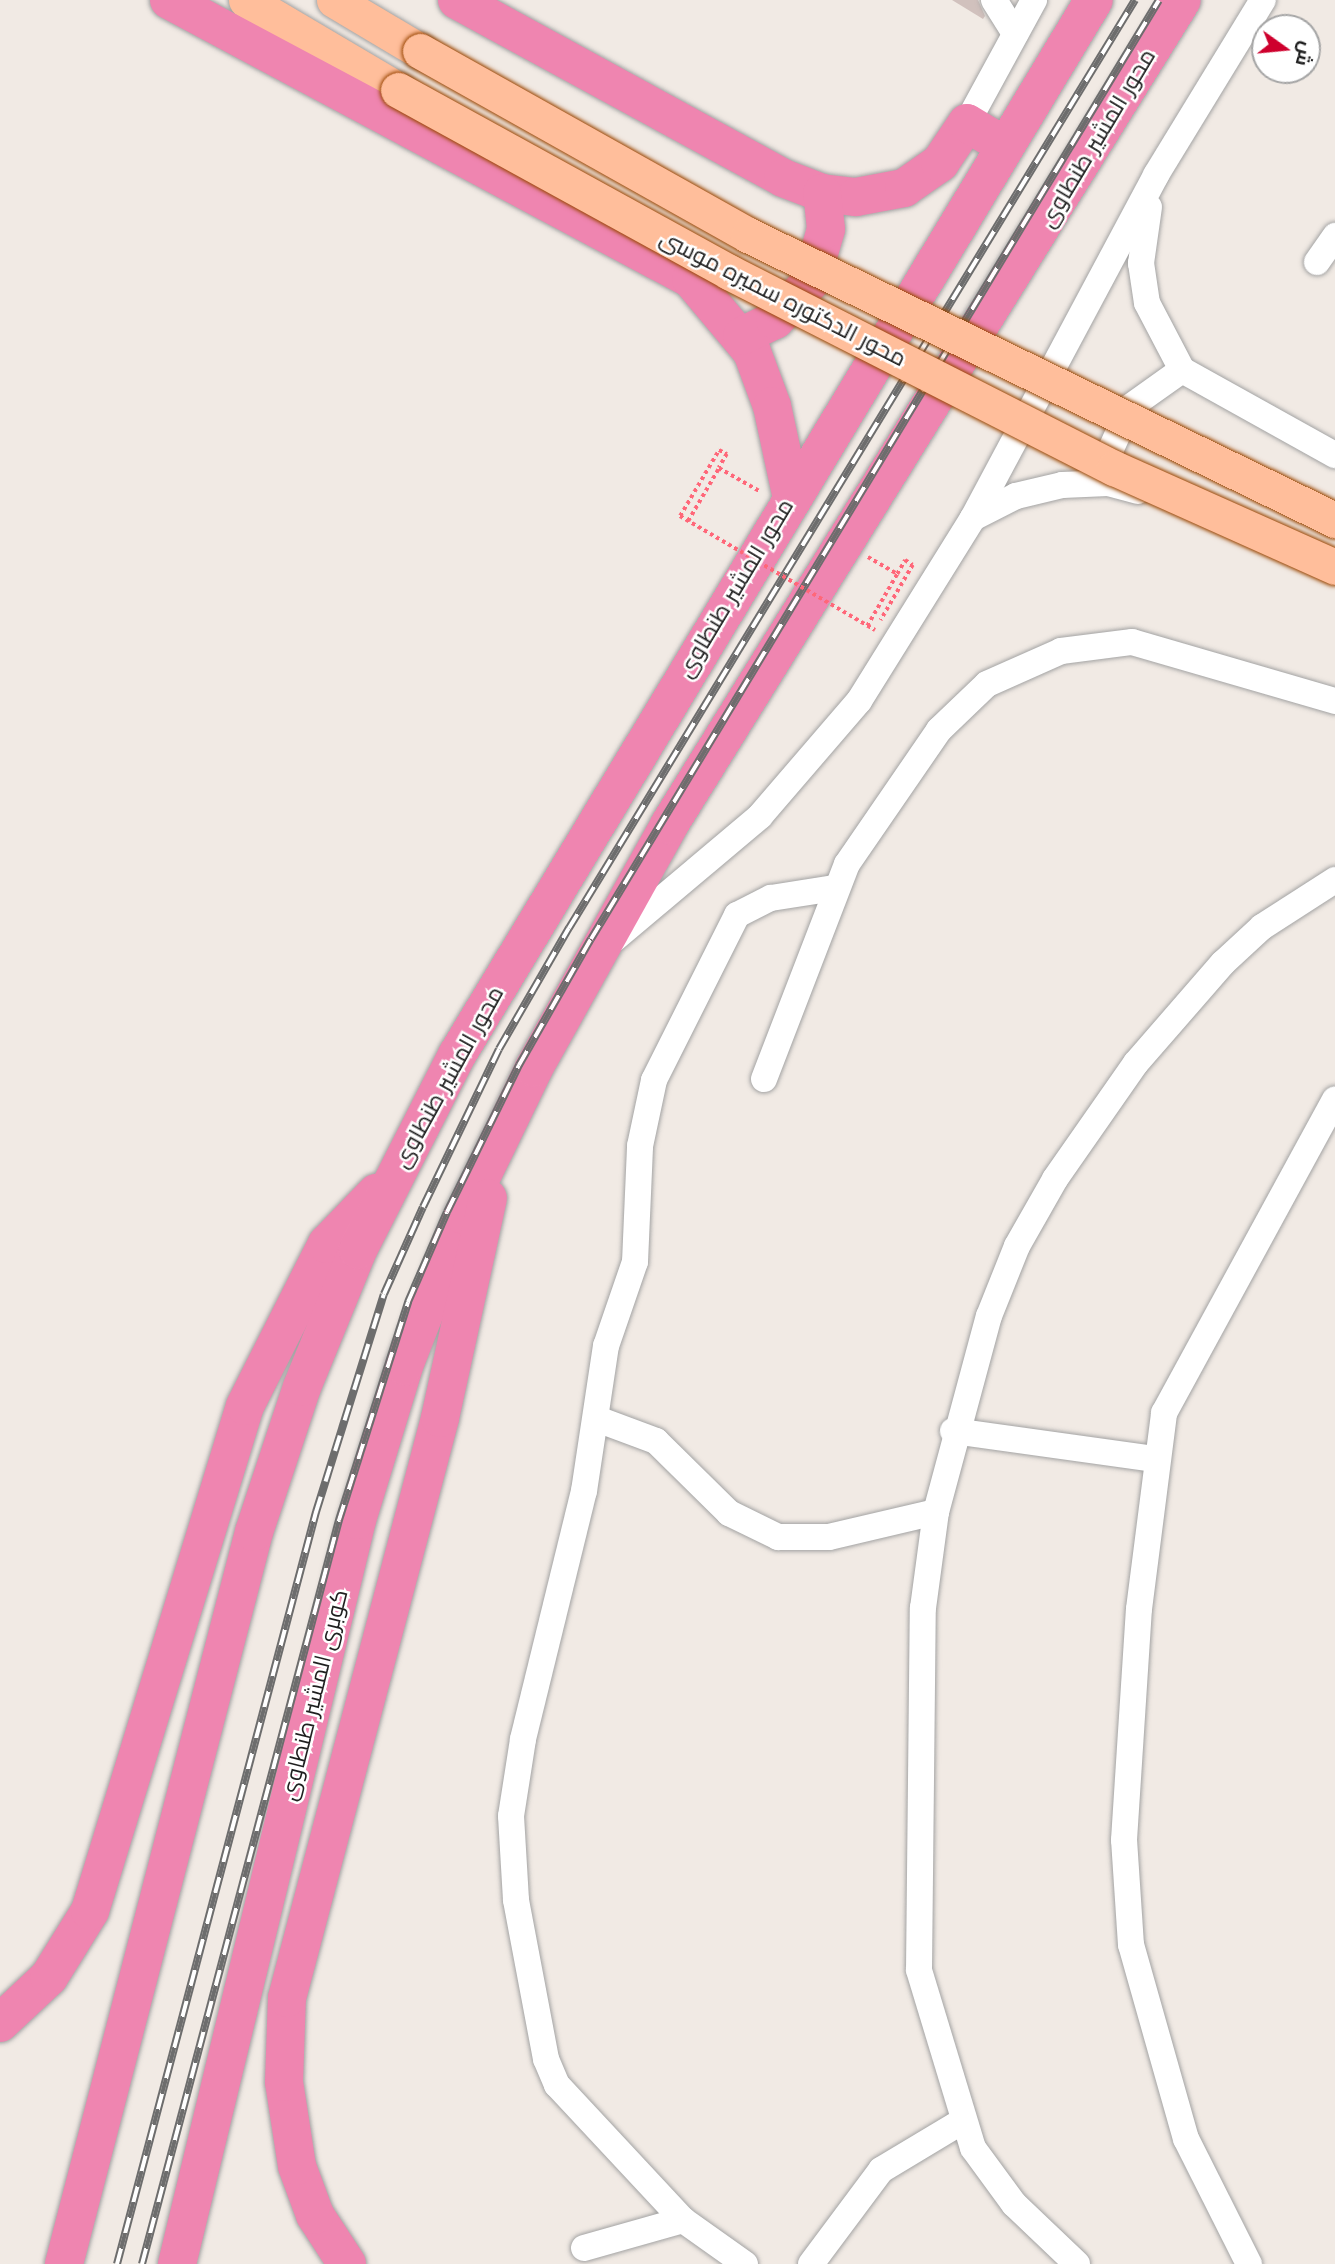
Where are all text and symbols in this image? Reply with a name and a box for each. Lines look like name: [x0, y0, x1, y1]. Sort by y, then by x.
north arrow: [1251, 14, 1321, 84]
text: ش: [1292, 40, 1318, 69]
street label: محور المشير طنطاوى: [1033, 44, 1161, 232]
street label: محور الدكتوره سميره موسى: [655, 224, 911, 372]
street label: محور المشير طنطاوى: [671, 494, 799, 682]
street label: محور المشير طنطاوى: [387, 981, 509, 1173]
street label: كوبرى المشير طنطاوى: [274, 1587, 354, 1803]

